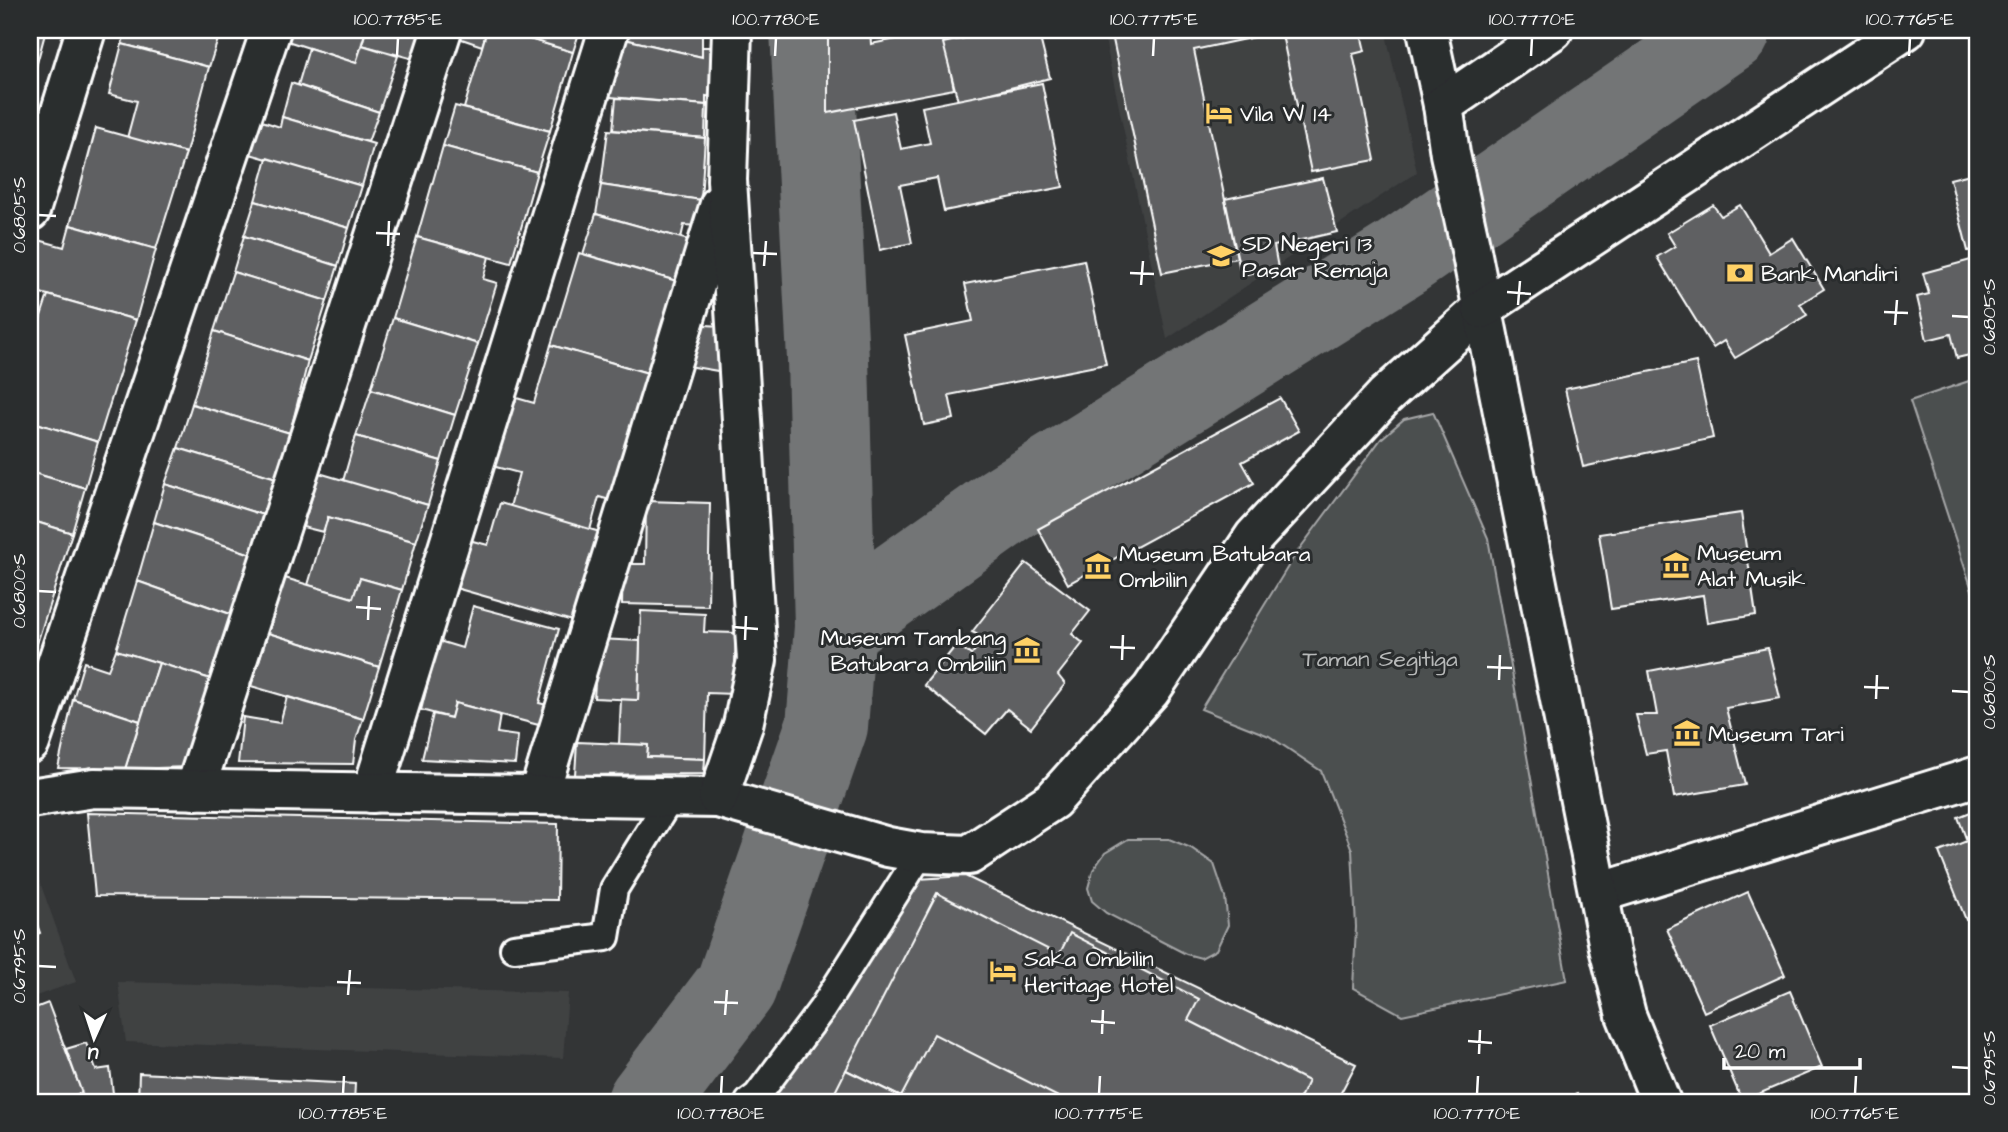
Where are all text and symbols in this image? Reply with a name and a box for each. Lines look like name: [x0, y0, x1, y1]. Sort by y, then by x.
text: 100.7785°E: [354, 7, 443, 32]
text: 100.7780°E: [732, 7, 820, 32]
text: 100.7775°E: [1110, 7, 1198, 32]
text: 100.7770°E: [1489, 7, 1576, 32]
text: 100.7765°E: [1866, 7, 1955, 32]
hotel icon: Vila W 14: [1204, 98, 1234, 128]
place label: Vila W 14: [1240, 98, 1332, 130]
text: 0.6805°S: [7, 177, 32, 253]
place label: SD Negeri 13 Pasar Remaja: [1242, 228, 1388, 286]
school or university icon: SD Negeri 13 Pasar Remaja: [1206, 241, 1236, 271]
bank icon: Bank Mandiri: [1725, 258, 1755, 288]
place label: Bank Mandiri: [1761, 258, 1898, 290]
text: 0.6805°S: [1977, 279, 2002, 355]
place label: Museum Alat Musik: [1697, 537, 1805, 595]
place label: Museum Batubara Ombilin: [1119, 538, 1311, 596]
museum icon: Museum Alat Musik: [1661, 550, 1691, 580]
museum icon: Museum Batubara Ombilin: [1083, 551, 1113, 581]
text: 0.6800°S: [7, 553, 32, 629]
place label: Museum Tambang Batubara Ombilin: [821, 622, 1006, 680]
museum icon: Museum Tambang Batubara Ombilin: [1012, 635, 1042, 665]
park label: Taman Segitiga: [1302, 643, 1458, 676]
text: 0.6800°S: [1977, 654, 2002, 730]
museum icon: Museum Tari: [1672, 718, 1702, 748]
place label: Museum Tari: [1708, 718, 1844, 750]
text: 0.6795°S: [7, 929, 32, 1003]
place label: Saka Ombilin Heritage Hotel: [1024, 943, 1173, 1002]
hotel icon: Saka Ombilin Heritage Hotel: [988, 956, 1018, 986]
north arrow: [60, 1002, 130, 1072]
scale bar: [1724, 1027, 1861, 1071]
text: 0.6795°S: [1977, 1031, 2002, 1105]
text: 20 m: [1735, 1037, 1786, 1066]
text: U: [87, 1040, 99, 1067]
text: 100.7785°E: [299, 1101, 388, 1126]
text: 100.7780°E: [677, 1101, 765, 1126]
text: 100.7775°E: [1055, 1101, 1143, 1126]
text: 100.7770°E: [1434, 1101, 1521, 1126]
text: 100.7765°E: [1811, 1101, 1900, 1126]

